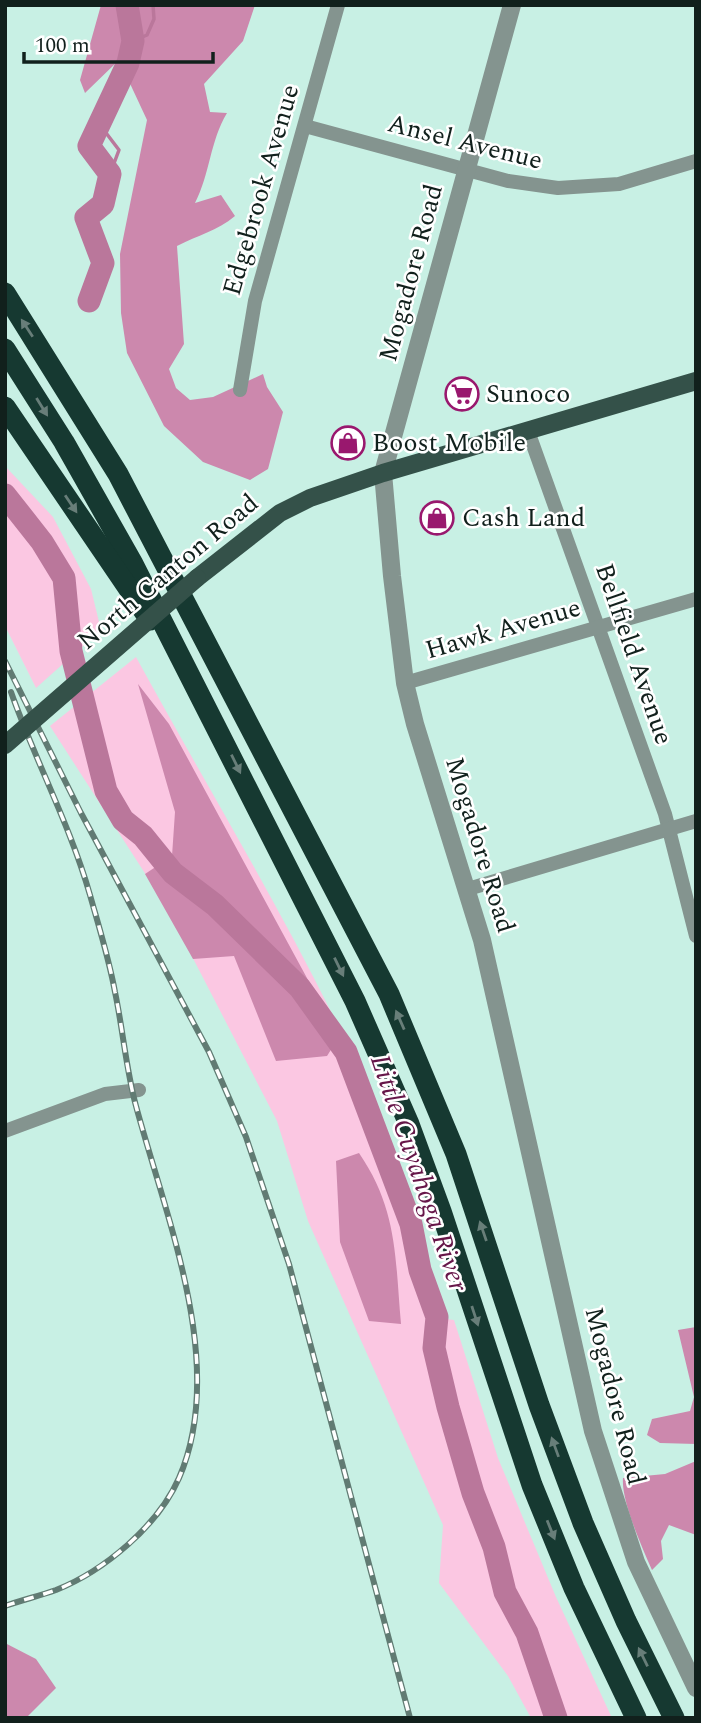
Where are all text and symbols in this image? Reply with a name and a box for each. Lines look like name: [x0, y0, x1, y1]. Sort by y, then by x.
scale bar: [24, 21, 214, 65]
text: 100 m: [35, 30, 90, 62]
street label: Edgebrook Avenue: [212, 80, 310, 300]
street label: Ansel Avenue: [383, 103, 547, 181]
street label: Mogadore Road: [368, 180, 454, 366]
one-way arrow: [21, 318, 34, 337]
place label: Sunoco: [486, 374, 570, 414]
supermarket icon: Sunoco: [443, 375, 481, 413]
one-way arrow: [35, 397, 48, 417]
place label: Boost Mobile: [372, 423, 526, 463]
shop icon: Boost Mobile: [329, 424, 367, 462]
street label: North Canton Road: [69, 484, 267, 660]
one-way arrow: [64, 495, 78, 513]
place label: Cash Land: [462, 498, 585, 538]
shop icon: Cash Land: [418, 499, 456, 537]
street label: Bellfield Avenue: [584, 558, 684, 750]
street label: Hawk Avenue: [420, 588, 586, 670]
street label: Mogadore Road: [434, 752, 526, 938]
one-way arrow: [231, 754, 242, 774]
one-way arrow: [333, 957, 345, 977]
one-way arrow: [394, 1010, 406, 1030]
water label: Little Cuyahoga River: [358, 1048, 480, 1298]
one-way arrow: [477, 1221, 488, 1242]
street label: Mogadore Road: [574, 1303, 656, 1489]
one-way arrow: [470, 1305, 481, 1326]
one-way arrow: [549, 1437, 560, 1458]
one-way arrow: [545, 1520, 556, 1541]
one-way arrow: [638, 1647, 649, 1667]

